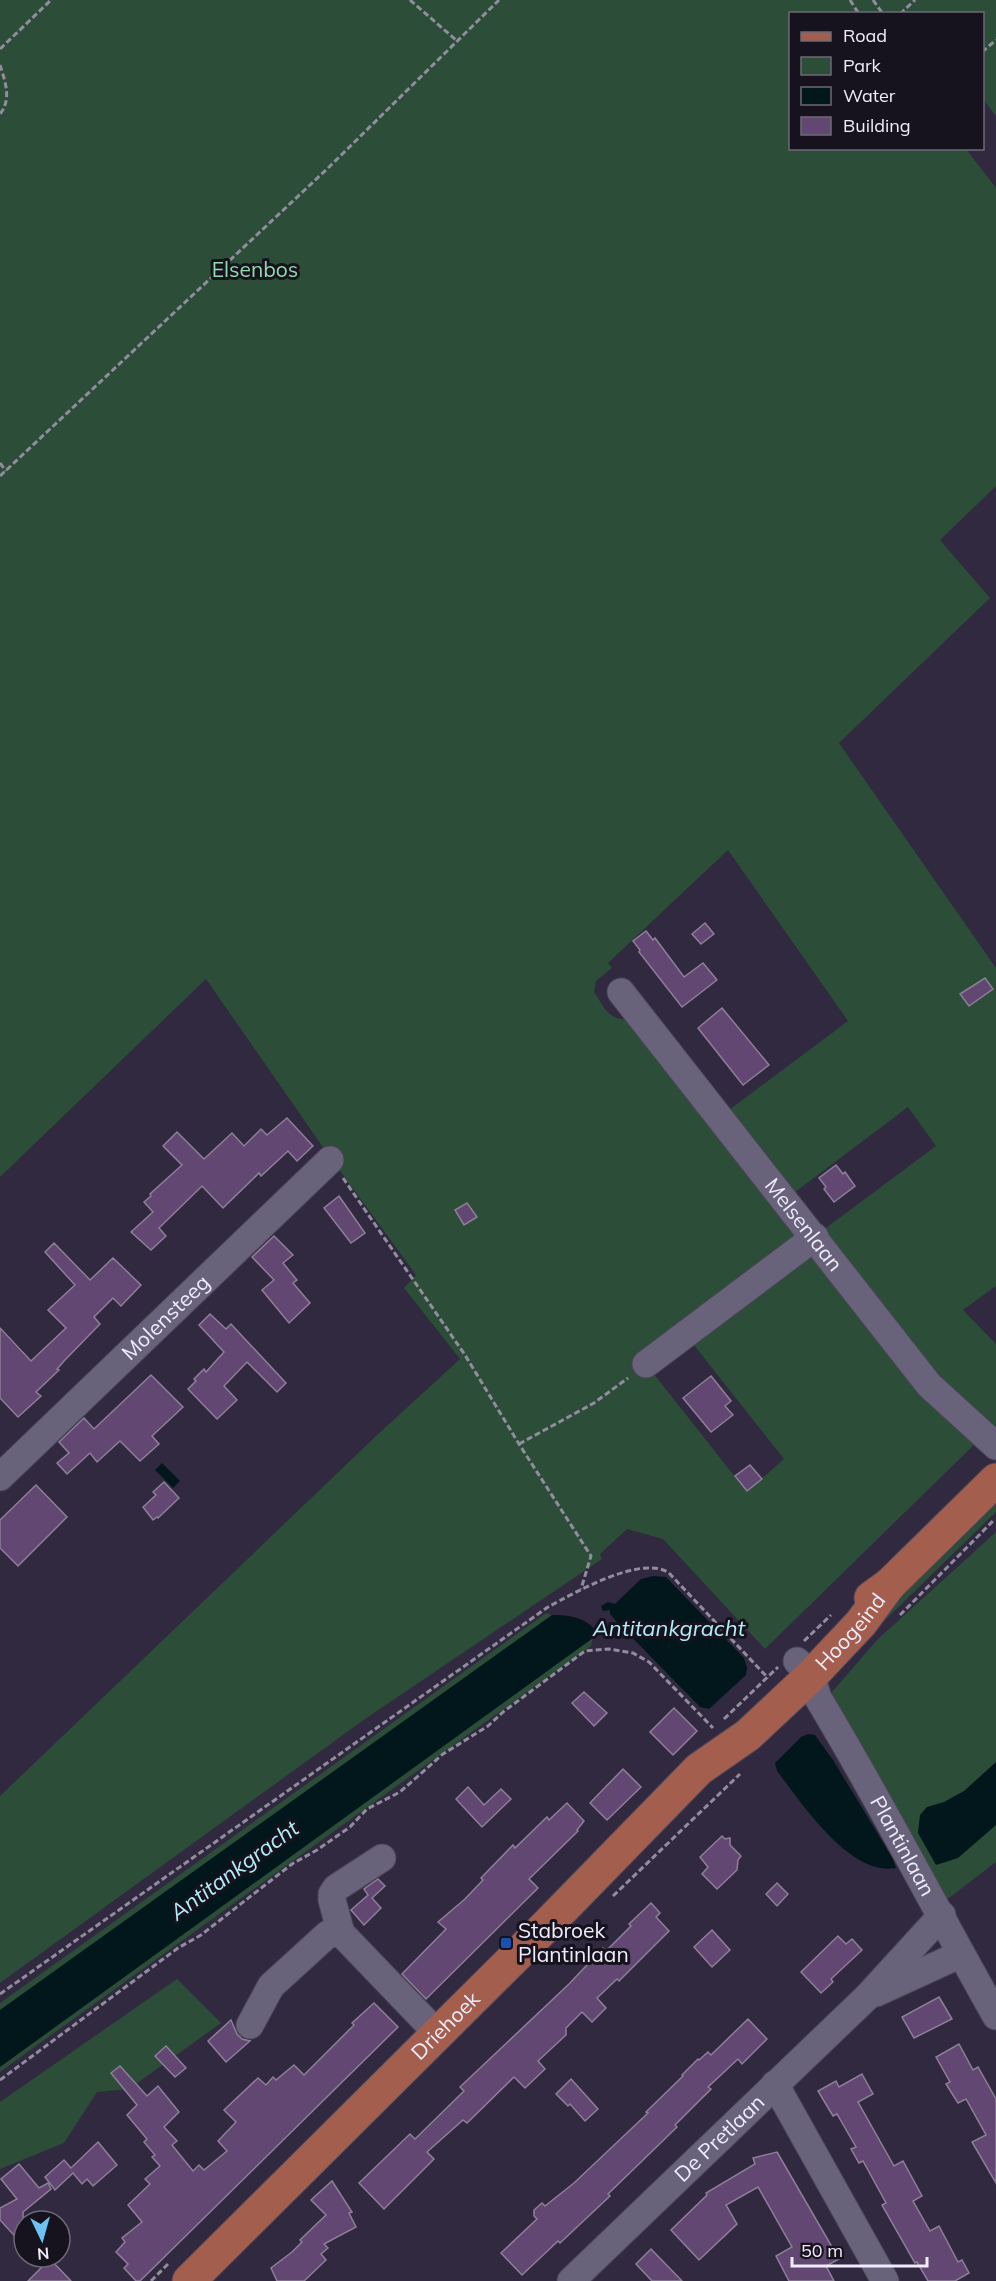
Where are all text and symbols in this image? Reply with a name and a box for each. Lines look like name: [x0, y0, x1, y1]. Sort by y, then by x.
legend: [789, 12, 984, 150]
text: Road: [843, 24, 887, 47]
text: Park: [843, 54, 882, 77]
text: Water: [843, 84, 896, 107]
text: Building: [843, 114, 911, 137]
park label: Elsenbos: [212, 256, 298, 282]
street label: Melsenlaan: [760, 1173, 849, 1276]
street label: Molensteeg: [116, 1269, 215, 1365]
street label: Hoogeind: [809, 1588, 891, 1675]
water label: Antitankgracht: [592, 1614, 747, 1642]
street label: Plantinlaan: [865, 1791, 941, 1900]
water label: Antitankgracht: [163, 1813, 305, 1927]
place label: Stabroek Plantinlaan: [518, 1917, 629, 1967]
marker: Stabroek Plantinlaan: [499, 1936, 513, 1950]
street label: Driehoek: [405, 1985, 485, 2065]
street label: De Pretlaan: [669, 2089, 769, 2187]
north arrow: [12, 2209, 72, 2269]
scale bar: [792, 2230, 927, 2268]
text: 50 m: [801, 2239, 843, 2262]
text: N: [36, 2243, 50, 2264]

